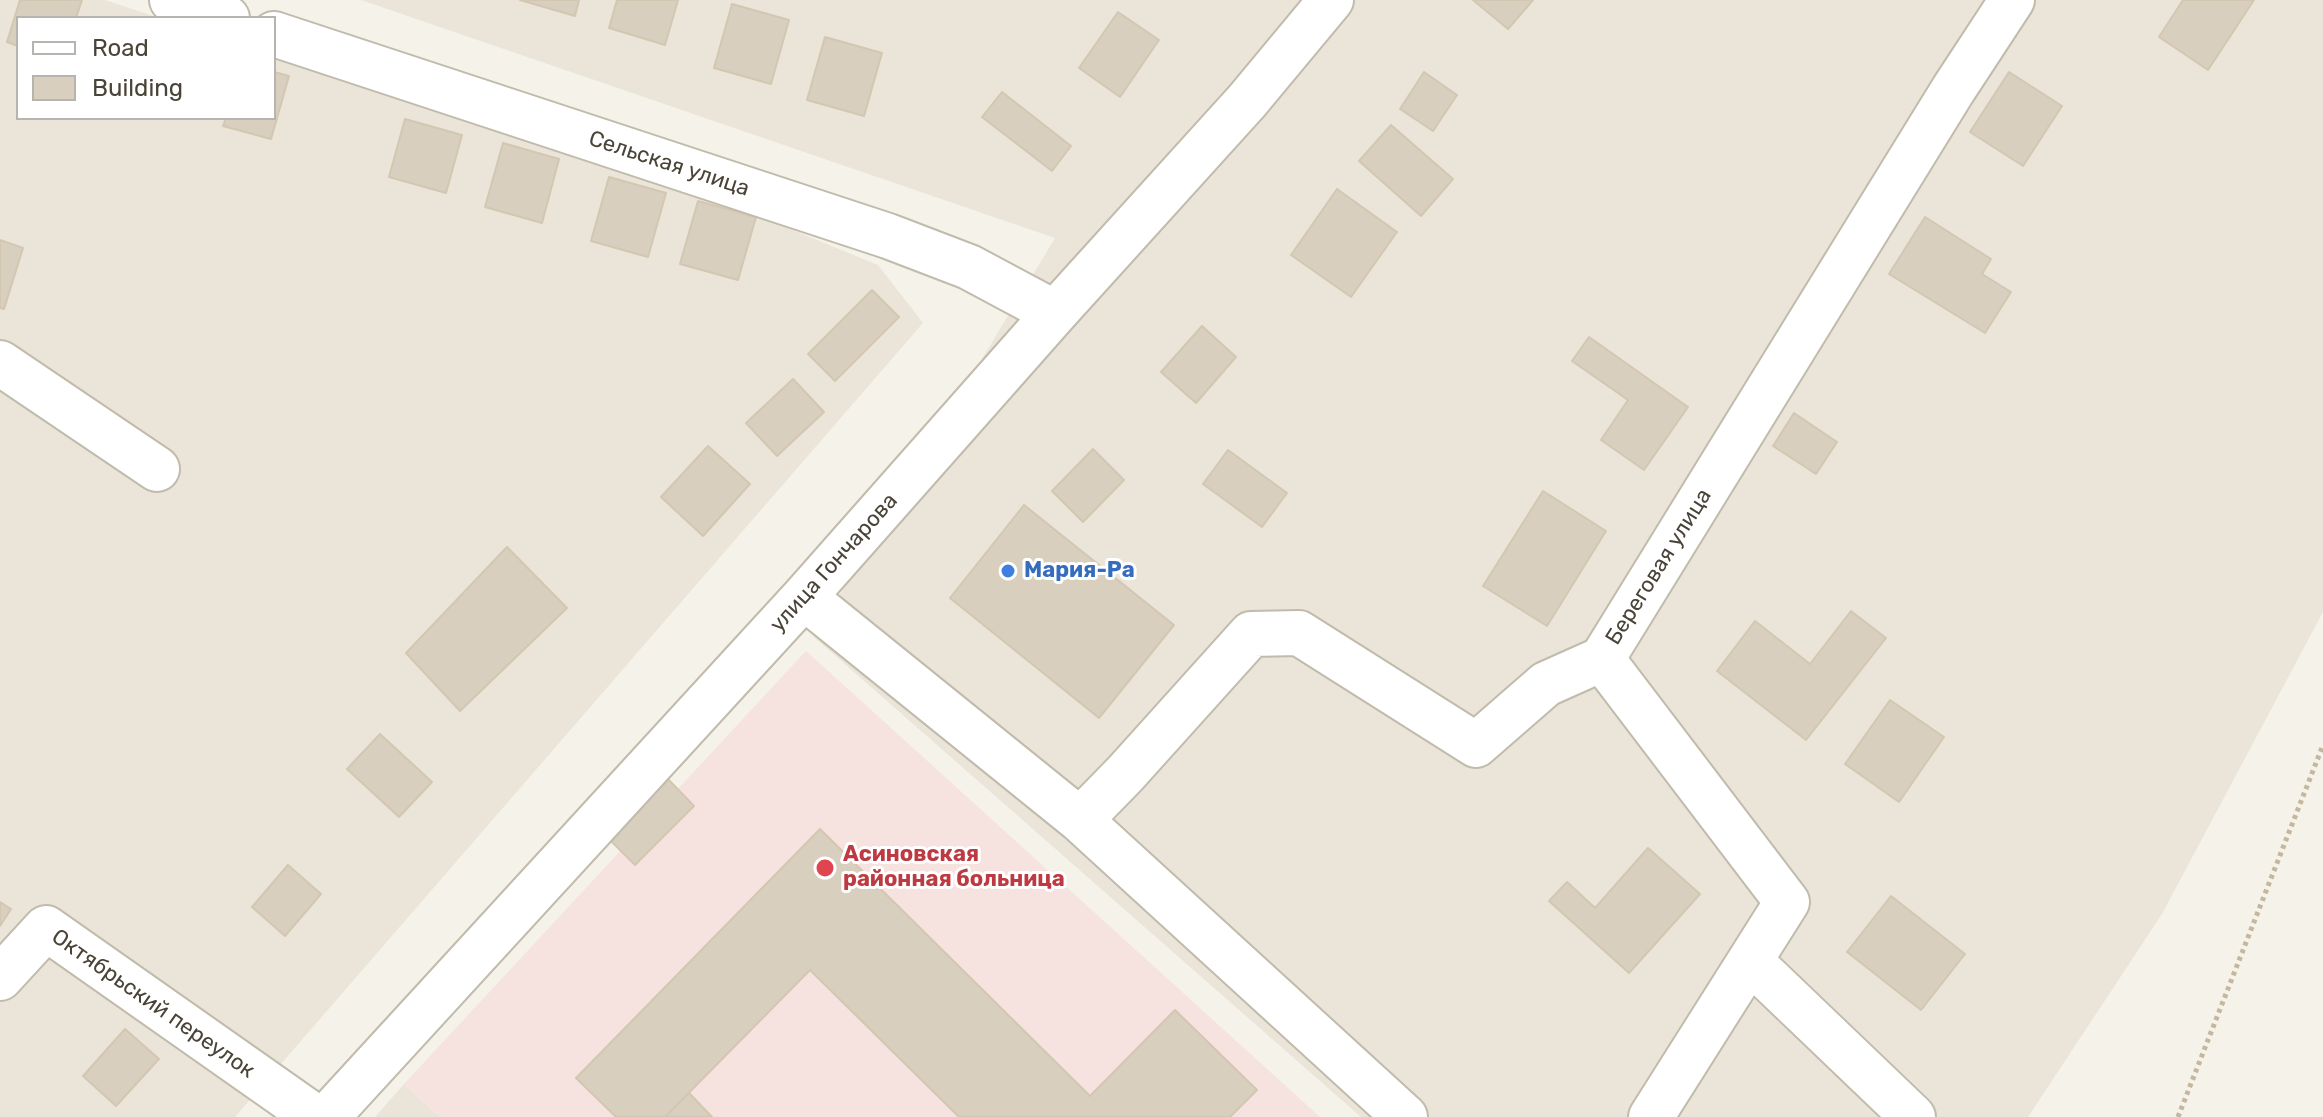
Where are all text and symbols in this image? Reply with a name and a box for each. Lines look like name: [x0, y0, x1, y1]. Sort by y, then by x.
legend: [16, 16, 276, 120]
text: Road: [92, 34, 149, 62]
text: Building: [92, 74, 183, 102]
street label: Сельская улица: [585, 126, 753, 202]
street label: Береговая улица: [1600, 484, 1718, 650]
street label: улица Гончарова: [765, 488, 903, 638]
place label: Мария-Ра: [1024, 558, 1135, 584]
marker: Мария-Ра: [999, 562, 1017, 580]
place label: Асиновская районная больница: [843, 842, 1065, 894]
marker: Асиновская районная больница: [814, 857, 836, 879]
street label: Октябрьский переулок: [46, 924, 260, 1084]

